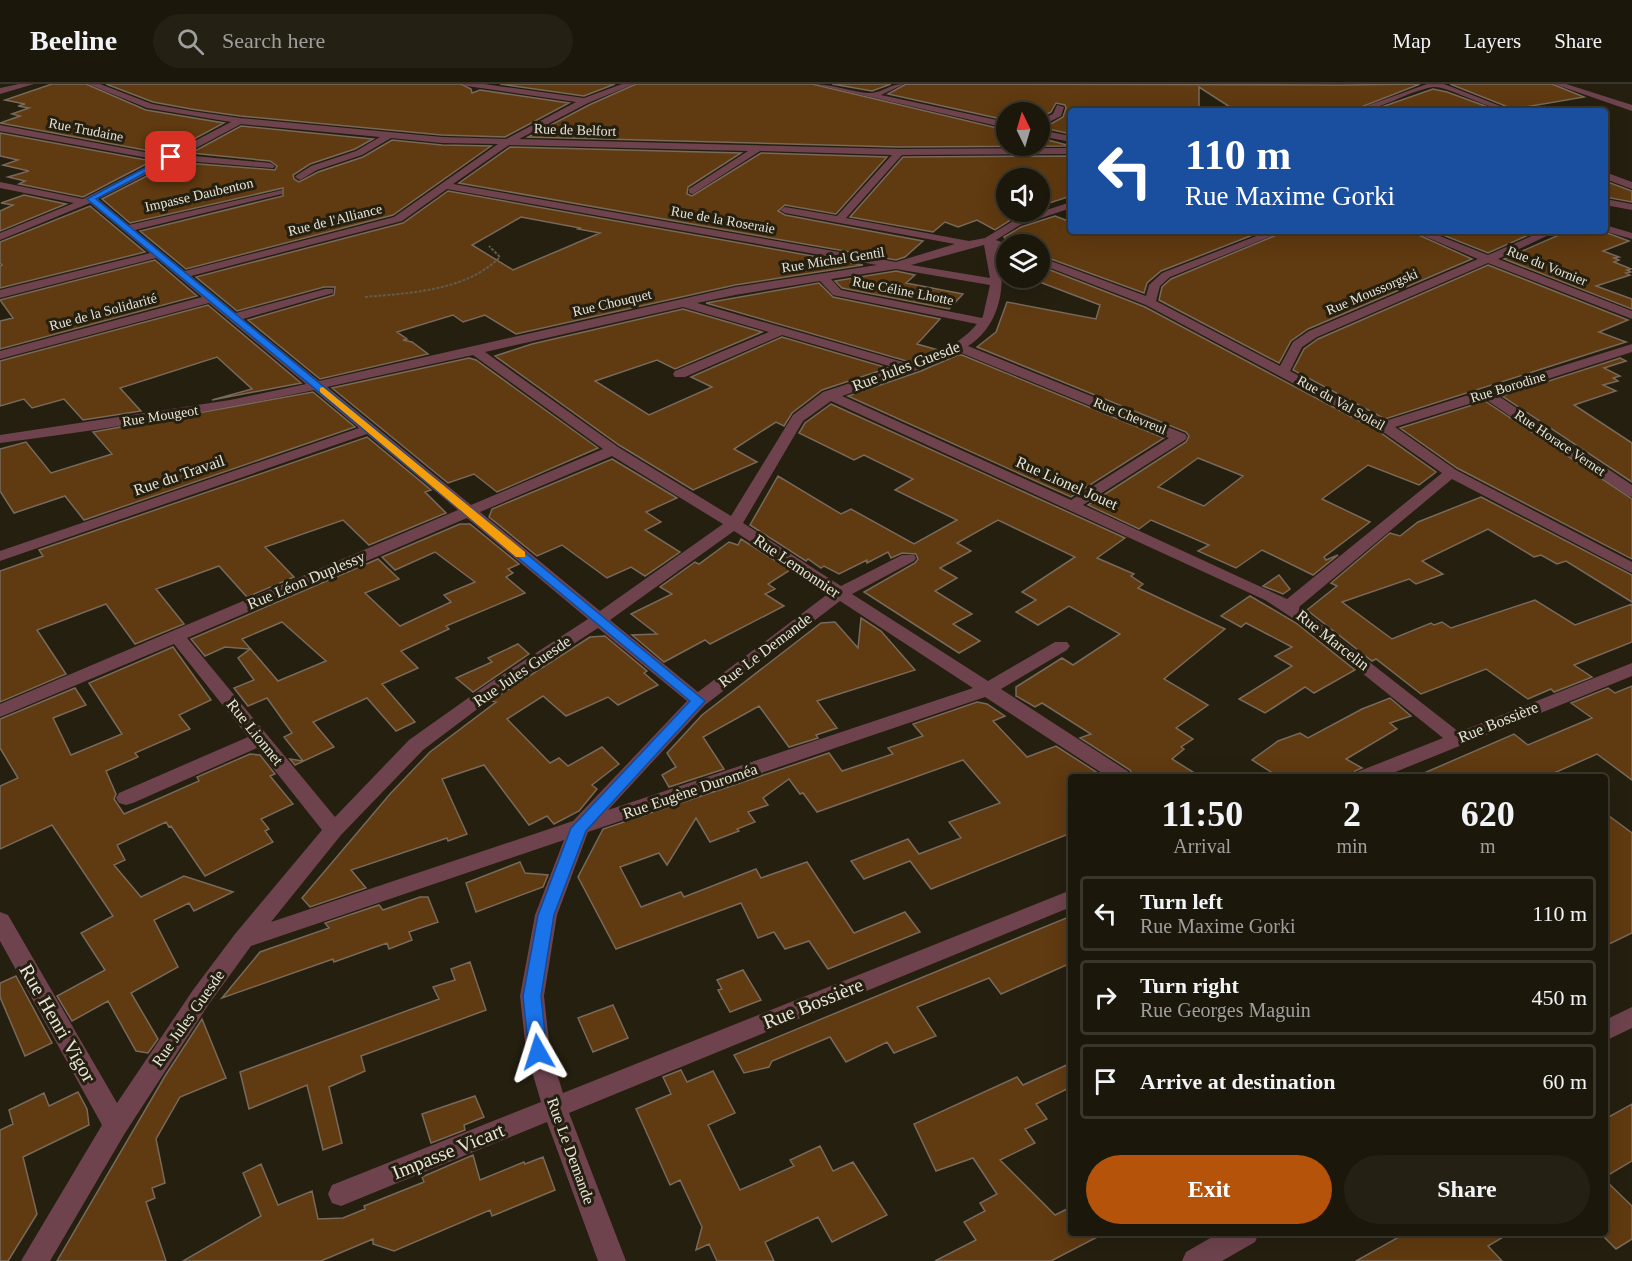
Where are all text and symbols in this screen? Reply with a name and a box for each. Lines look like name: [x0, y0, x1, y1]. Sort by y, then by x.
search box: [153, 14, 573, 68]
text: Beeline: [30, 25, 117, 56]
icon: search: [174, 25, 207, 58]
text: Search here: [222, 28, 325, 53]
text: Map: [1393, 29, 1431, 53]
text: Layers: [1464, 29, 1521, 53]
text: Share: [1554, 29, 1602, 53]
north arrow: [996, 102, 1050, 156]
map controls: [996, 102, 1050, 288]
street label: Rue Trudaine: [47, 115, 125, 145]
street label: Rue de Belfort: [534, 121, 617, 139]
pin: [145, 131, 196, 182]
icon: left: [1086, 132, 1164, 210]
text: 110 m: [1185, 132, 1291, 178]
icon: arrive: [154, 140, 187, 173]
button: sound: [996, 168, 1050, 222]
street label: Impasse Daubenton: [143, 175, 255, 215]
text: Rue Maxime Gorki: [1185, 181, 1395, 211]
street label: Rue de l'Alliance: [286, 201, 384, 239]
street label: Rue de la Roseraie: [670, 203, 776, 237]
button: layers: [996, 234, 1050, 288]
street label: Rue du Vornier: [1505, 243, 1590, 289]
street label: Rue Michel Gentil: [780, 244, 886, 276]
street label: Rue Moussorgski: [1324, 266, 1420, 318]
street label: Rue Céline Lhotte: [851, 274, 955, 308]
street label: Rue Chouquet: [571, 287, 653, 319]
street label: Rue de la Solidarité: [48, 290, 158, 334]
street label: Rue Jules Guesde: [850, 338, 962, 394]
street label: Rue Borodine: [1468, 368, 1548, 406]
street label: Rue du Val Soleil: [1294, 373, 1388, 433]
street label: Rue Chevreul: [1091, 395, 1169, 437]
street label: Rue Mougeot: [121, 403, 199, 429]
street label: Rue Horace Vernet: [1512, 407, 1608, 479]
street label: Rue du Travail: [131, 451, 227, 499]
street label: Rue Lionel Jouet: [1014, 453, 1121, 513]
street label: Rue Lemonnier: [751, 531, 844, 601]
street label: Rue Léon Duplessy: [245, 548, 368, 613]
street label: Rue Marcelin: [1293, 606, 1373, 674]
street label: Rue Le Demande: [715, 610, 815, 690]
street label: Rue Jules Guesde: [470, 632, 574, 710]
street label: Rue Lionnet: [223, 696, 287, 769]
street label: Rue Bossière: [1455, 698, 1541, 746]
street label: Rue Eugène Duroméa: [620, 760, 760, 823]
text: 11:50: [1161, 794, 1243, 834]
text: 2: [1343, 794, 1361, 834]
text: 620: [1461, 794, 1515, 834]
text: Arrival: [1173, 835, 1231, 857]
text: min: [1336, 835, 1368, 857]
text: m: [1480, 835, 1496, 857]
text: Turn left: [1140, 889, 1223, 914]
icon: left: [1089, 897, 1122, 930]
text: 110 m: [1532, 901, 1587, 926]
text: Rue Maxime Gorki: [1140, 915, 1296, 937]
street label: Rue Henri Vigor: [14, 960, 101, 1087]
street label: Rue Jules Guesde: [148, 967, 228, 1069]
street label: Rue Bossière: [760, 973, 866, 1033]
text: Turn right: [1140, 973, 1239, 998]
icon: right: [1089, 981, 1122, 1014]
text: 450 m: [1531, 985, 1587, 1010]
text: Rue Georges Maguin: [1140, 999, 1311, 1021]
position arrow: [506, 1020, 570, 1084]
icon: arrive: [1089, 1065, 1122, 1098]
text: Arrive at destination: [1140, 1069, 1336, 1094]
text: 60 m: [1542, 1069, 1587, 1094]
street label: Rue Le Demande: [544, 1095, 598, 1207]
street label: Impasse Vicart: [389, 1118, 508, 1184]
button: Exit: [1086, 1155, 1332, 1224]
button: Share: [1344, 1155, 1590, 1224]

